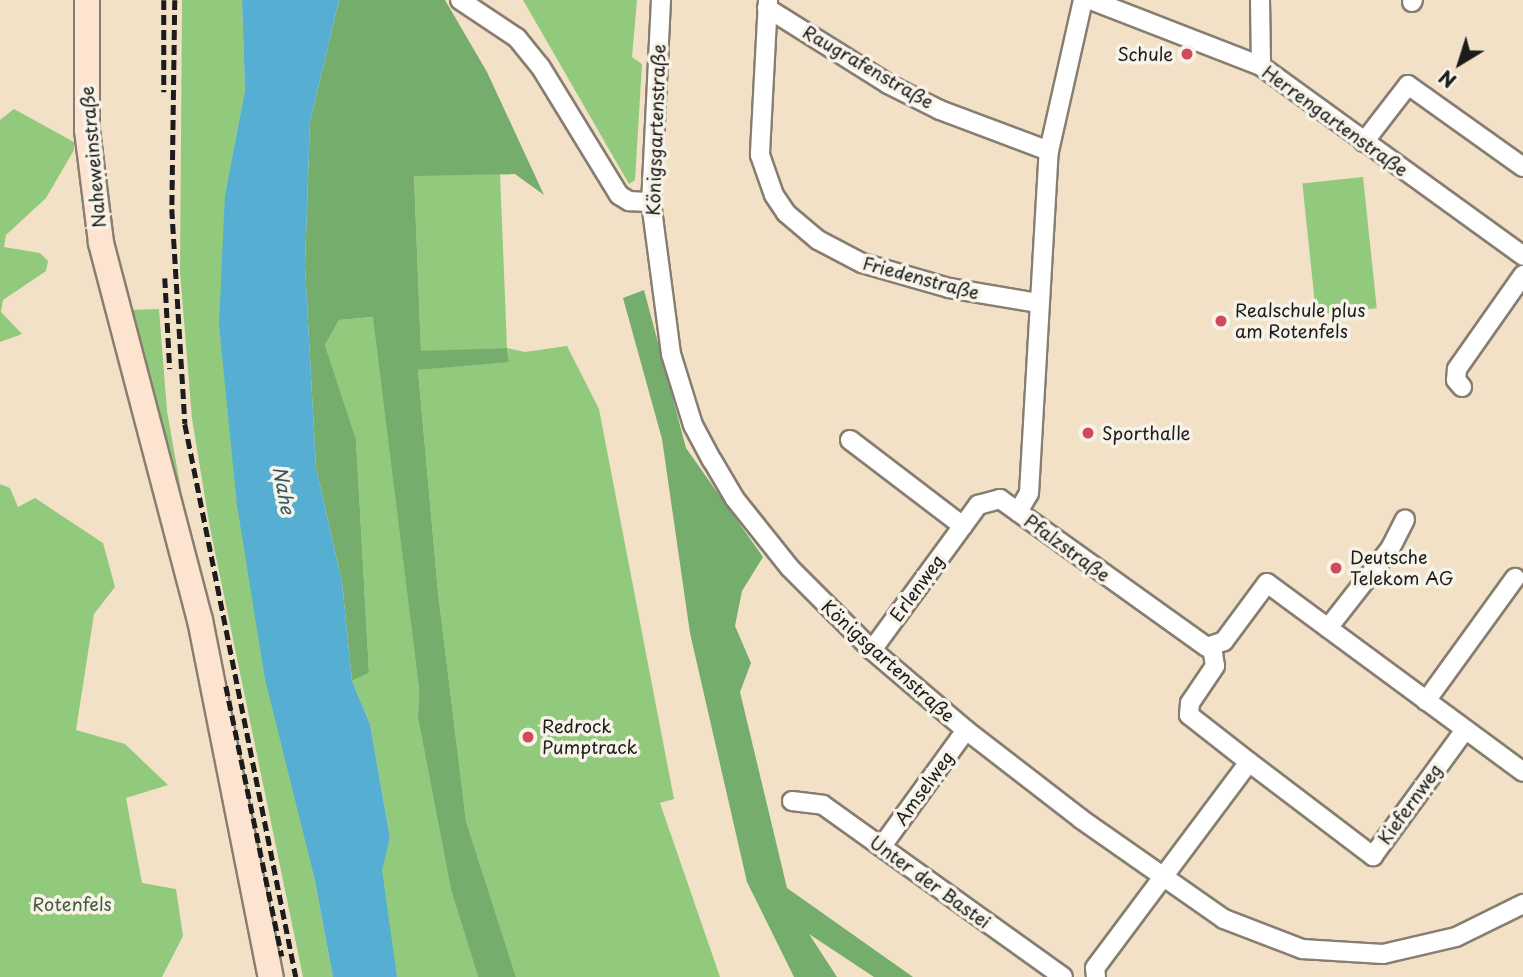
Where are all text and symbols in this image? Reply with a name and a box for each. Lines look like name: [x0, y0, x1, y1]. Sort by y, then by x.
street label: Raugrafenstraße: [799, 21, 937, 113]
north arrow: [1425, 28, 1495, 98]
place label: Schule: [1117, 43, 1173, 65]
street label: Königsgartenstraße: [642, 44, 670, 216]
marker: Schule: [1179, 46, 1195, 62]
street label: Herrengartenstraße: [1258, 61, 1412, 181]
text: N: [1433, 64, 1462, 95]
street label: Naheweinstraße: [76, 85, 110, 229]
street label: Friedenstraße: [860, 252, 982, 304]
place label: Realschule plus am Rotenfels: [1235, 300, 1366, 342]
marker: Realschule plus am Rotenfels: [1213, 313, 1229, 329]
place label: Sporthalle: [1102, 422, 1190, 444]
marker: Sporthalle: [1080, 425, 1096, 441]
water label: Nahe: [269, 464, 299, 516]
street label: Pfalzstraße: [1020, 510, 1114, 586]
place label: Deutsche Telekom AG: [1350, 547, 1454, 590]
street label: Erlenweg: [885, 550, 949, 626]
marker: Deutsche Telekom AG: [1328, 560, 1344, 576]
street label: Königsgartenstraße: [817, 596, 959, 726]
place label: Redrock Pumptrack: [542, 716, 637, 758]
marker: Redrock Pumptrack: [520, 729, 536, 745]
street label: Amselweg: [890, 747, 958, 829]
street label: Kiefernweg: [1374, 759, 1446, 849]
street label: Unter der Bastei: [865, 831, 995, 933]
park label: Rotenfels: [32, 893, 112, 915]

